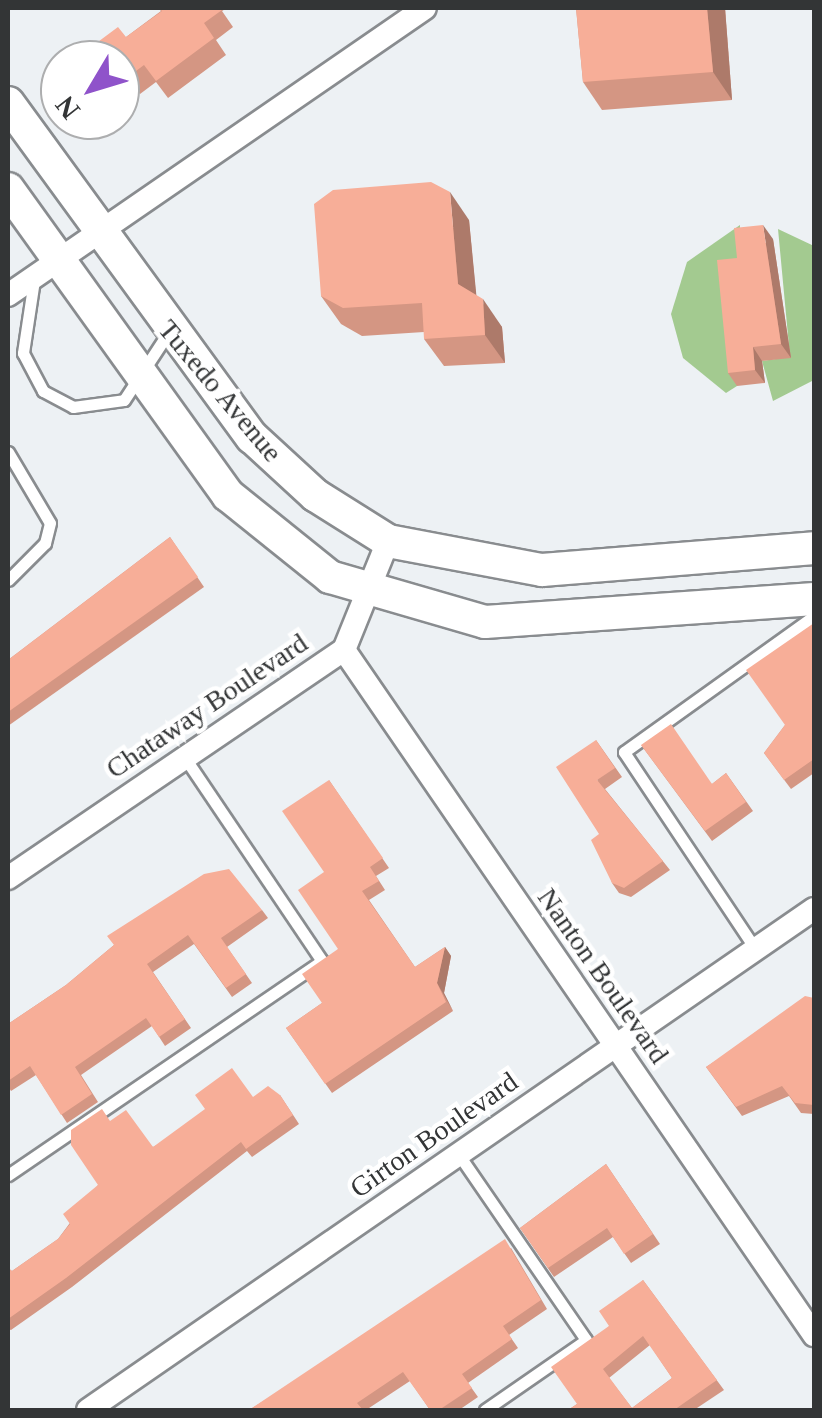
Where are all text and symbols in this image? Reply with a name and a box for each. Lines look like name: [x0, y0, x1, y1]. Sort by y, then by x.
north arrow: [40, 40, 140, 140]
text: N: [49, 90, 86, 125]
street label: Tuxedo Avenue: [150, 313, 290, 469]
street label: Chataway Boulevard: [100, 626, 314, 786]
street label: Nanton Boulevard: [530, 882, 676, 1070]
street label: Girton Boulevard: [344, 1065, 524, 1205]

